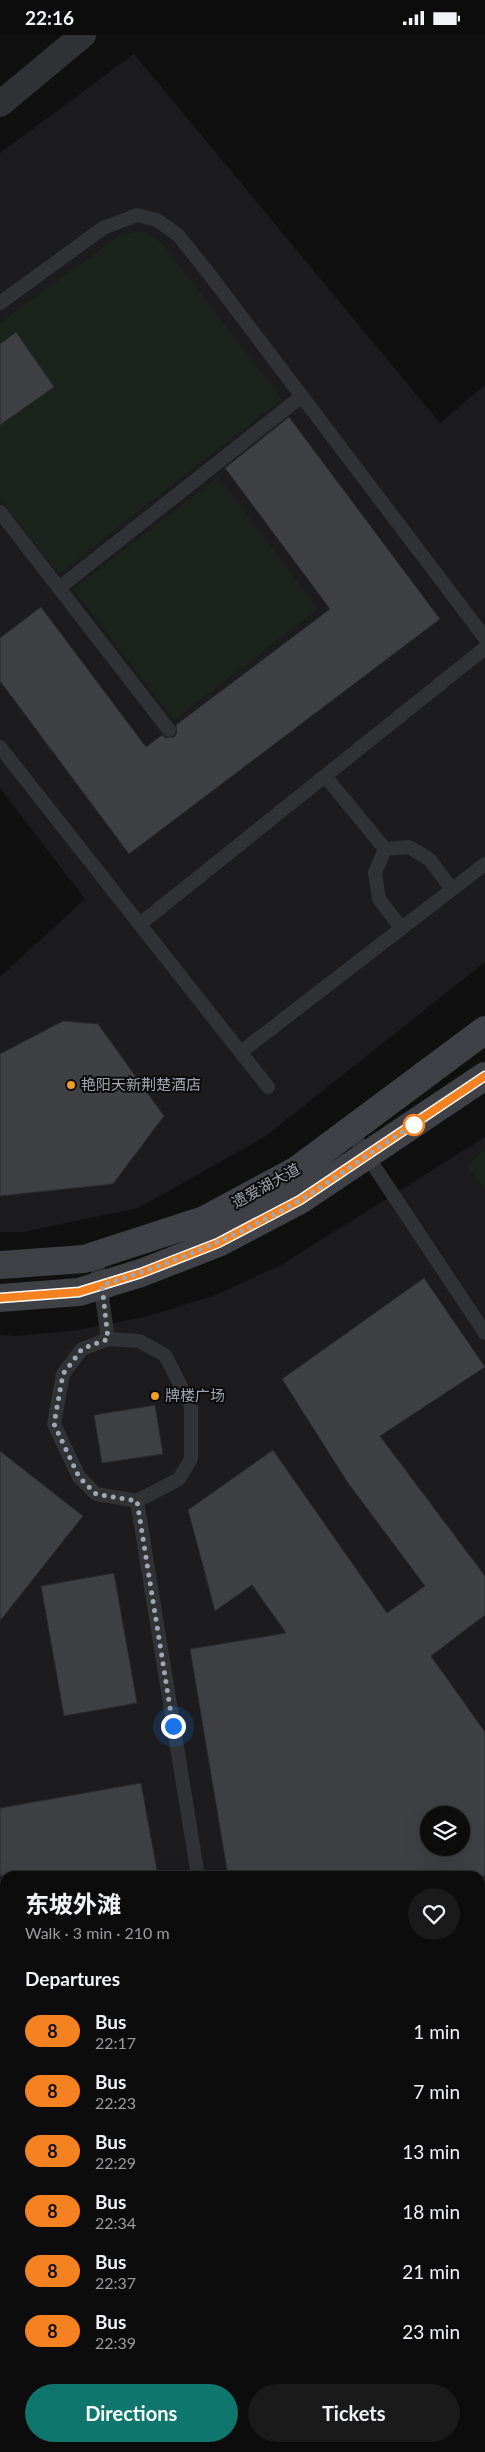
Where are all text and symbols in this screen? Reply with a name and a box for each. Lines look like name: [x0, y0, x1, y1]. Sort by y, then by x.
text: 22:16: [25, 6, 74, 29]
place label: 艳阳天新荆楚酒店: [81, 1075, 201, 1093]
marker: 艳阳天新荆楚酒店: [65, 1079, 77, 1091]
unlabelled marker: [403, 1114, 425, 1136]
street label: 遗爱湖大道: [228, 1159, 303, 1211]
place label: 牌楼广场: [165, 1386, 225, 1404]
marker: 牌楼广场: [149, 1390, 161, 1402]
your location: [161, 1714, 186, 1739]
map controls: [420, 1806, 470, 1856]
button: layers: [420, 1806, 470, 1856]
button: heart: [408, 1888, 460, 1940]
text: 东坡外滩: [25, 1889, 121, 1918]
text: Walk · 3 min · 210 m: [25, 1923, 170, 1942]
text: Departures: [25, 1967, 120, 1990]
text: Bus: [95, 2010, 126, 2033]
text: 8: [47, 2020, 58, 2042]
text: 1 min: [413, 2020, 460, 2043]
text: 22:17: [95, 2033, 136, 2052]
text: Bus: [95, 2070, 126, 2093]
text: 8: [47, 2080, 58, 2102]
text: 7 min: [413, 2080, 460, 2103]
text: 22:23: [95, 2093, 136, 2112]
text: Bus: [95, 2130, 126, 2153]
text: 8: [47, 2140, 58, 2162]
text: 13 min: [402, 2140, 460, 2163]
text: 22:29: [95, 2153, 136, 2172]
text: Bus: [95, 2190, 126, 2213]
text: 8: [47, 2200, 58, 2222]
text: 18 min: [402, 2200, 460, 2223]
text: 22:34: [95, 2213, 136, 2232]
text: Bus: [95, 2250, 126, 2273]
text: 8: [47, 2260, 58, 2282]
text: 21 min: [402, 2260, 460, 2283]
text: 22:37: [95, 2273, 136, 2292]
text: Bus: [95, 2310, 126, 2333]
text: 8: [47, 2320, 58, 2342]
text: 23 min: [402, 2320, 460, 2343]
text: 22:39: [95, 2333, 136, 2352]
button: Directions: [25, 2384, 238, 2442]
button: Tickets: [248, 2384, 460, 2442]

